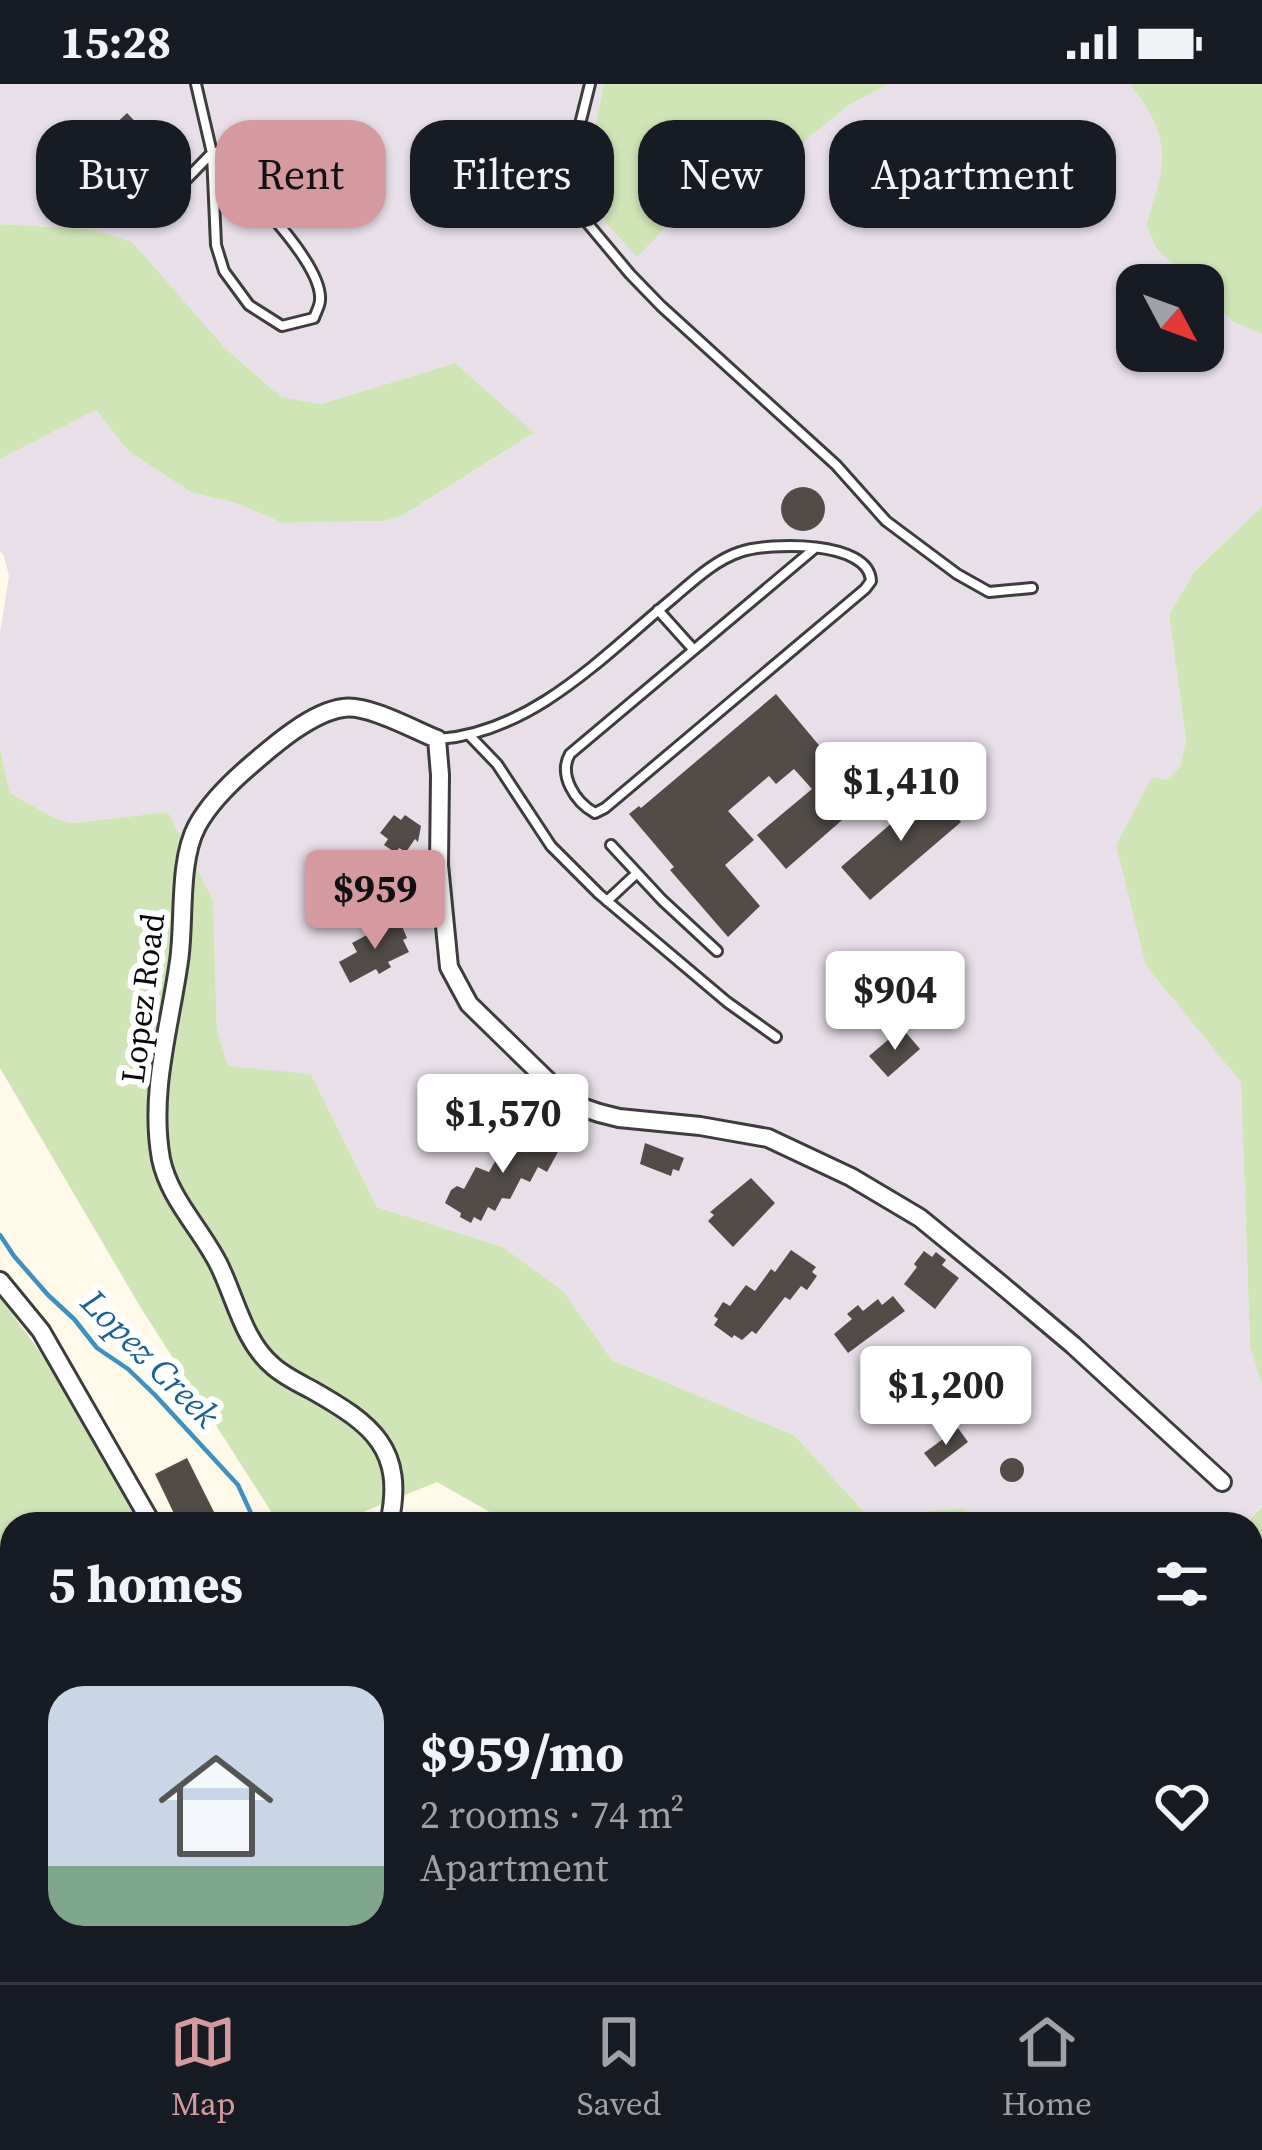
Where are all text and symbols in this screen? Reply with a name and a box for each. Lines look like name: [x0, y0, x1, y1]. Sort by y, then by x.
text: 15:28: [60, 11, 171, 73]
chip: Buy: [36, 120, 191, 228]
chip: Rent: [215, 120, 386, 228]
chip: Filters: [410, 120, 614, 228]
chip: New: [638, 120, 805, 228]
chip: Apartment: [829, 120, 1116, 228]
north arrow: [1116, 264, 1224, 372]
map controls: [1116, 264, 1224, 372]
pin: $1,410: [803, 742, 999, 844]
text: $1,410: [842, 754, 960, 807]
pin: $959: [304, 850, 446, 952]
text: $959: [333, 862, 417, 915]
street label: Lopez Road: [110, 910, 175, 1086]
pin: $904: [824, 951, 966, 1053]
text: $904: [853, 963, 937, 1016]
pin: $1,570: [405, 1074, 601, 1176]
text: $1,570: [444, 1086, 562, 1139]
water label: Lopez Creek: [70, 1278, 231, 1439]
pin: $1,200: [848, 1346, 1044, 1448]
text: $1,200: [887, 1358, 1005, 1411]
text: 5 homes: [48, 1549, 243, 1619]
icon: filters: [1149, 1551, 1215, 1617]
text: $959/mo: [420, 1718, 624, 1788]
icon: home: [144, 1734, 288, 1878]
icon: heart: [1149, 1773, 1215, 1839]
text: 2 rooms · 74 m²: [420, 1788, 684, 1841]
text: Apartment: [420, 1841, 608, 1894]
tab: Map: [170, 2009, 236, 2126]
tab: Saved: [577, 2009, 661, 2126]
tab: Home: [1002, 2009, 1092, 2126]

